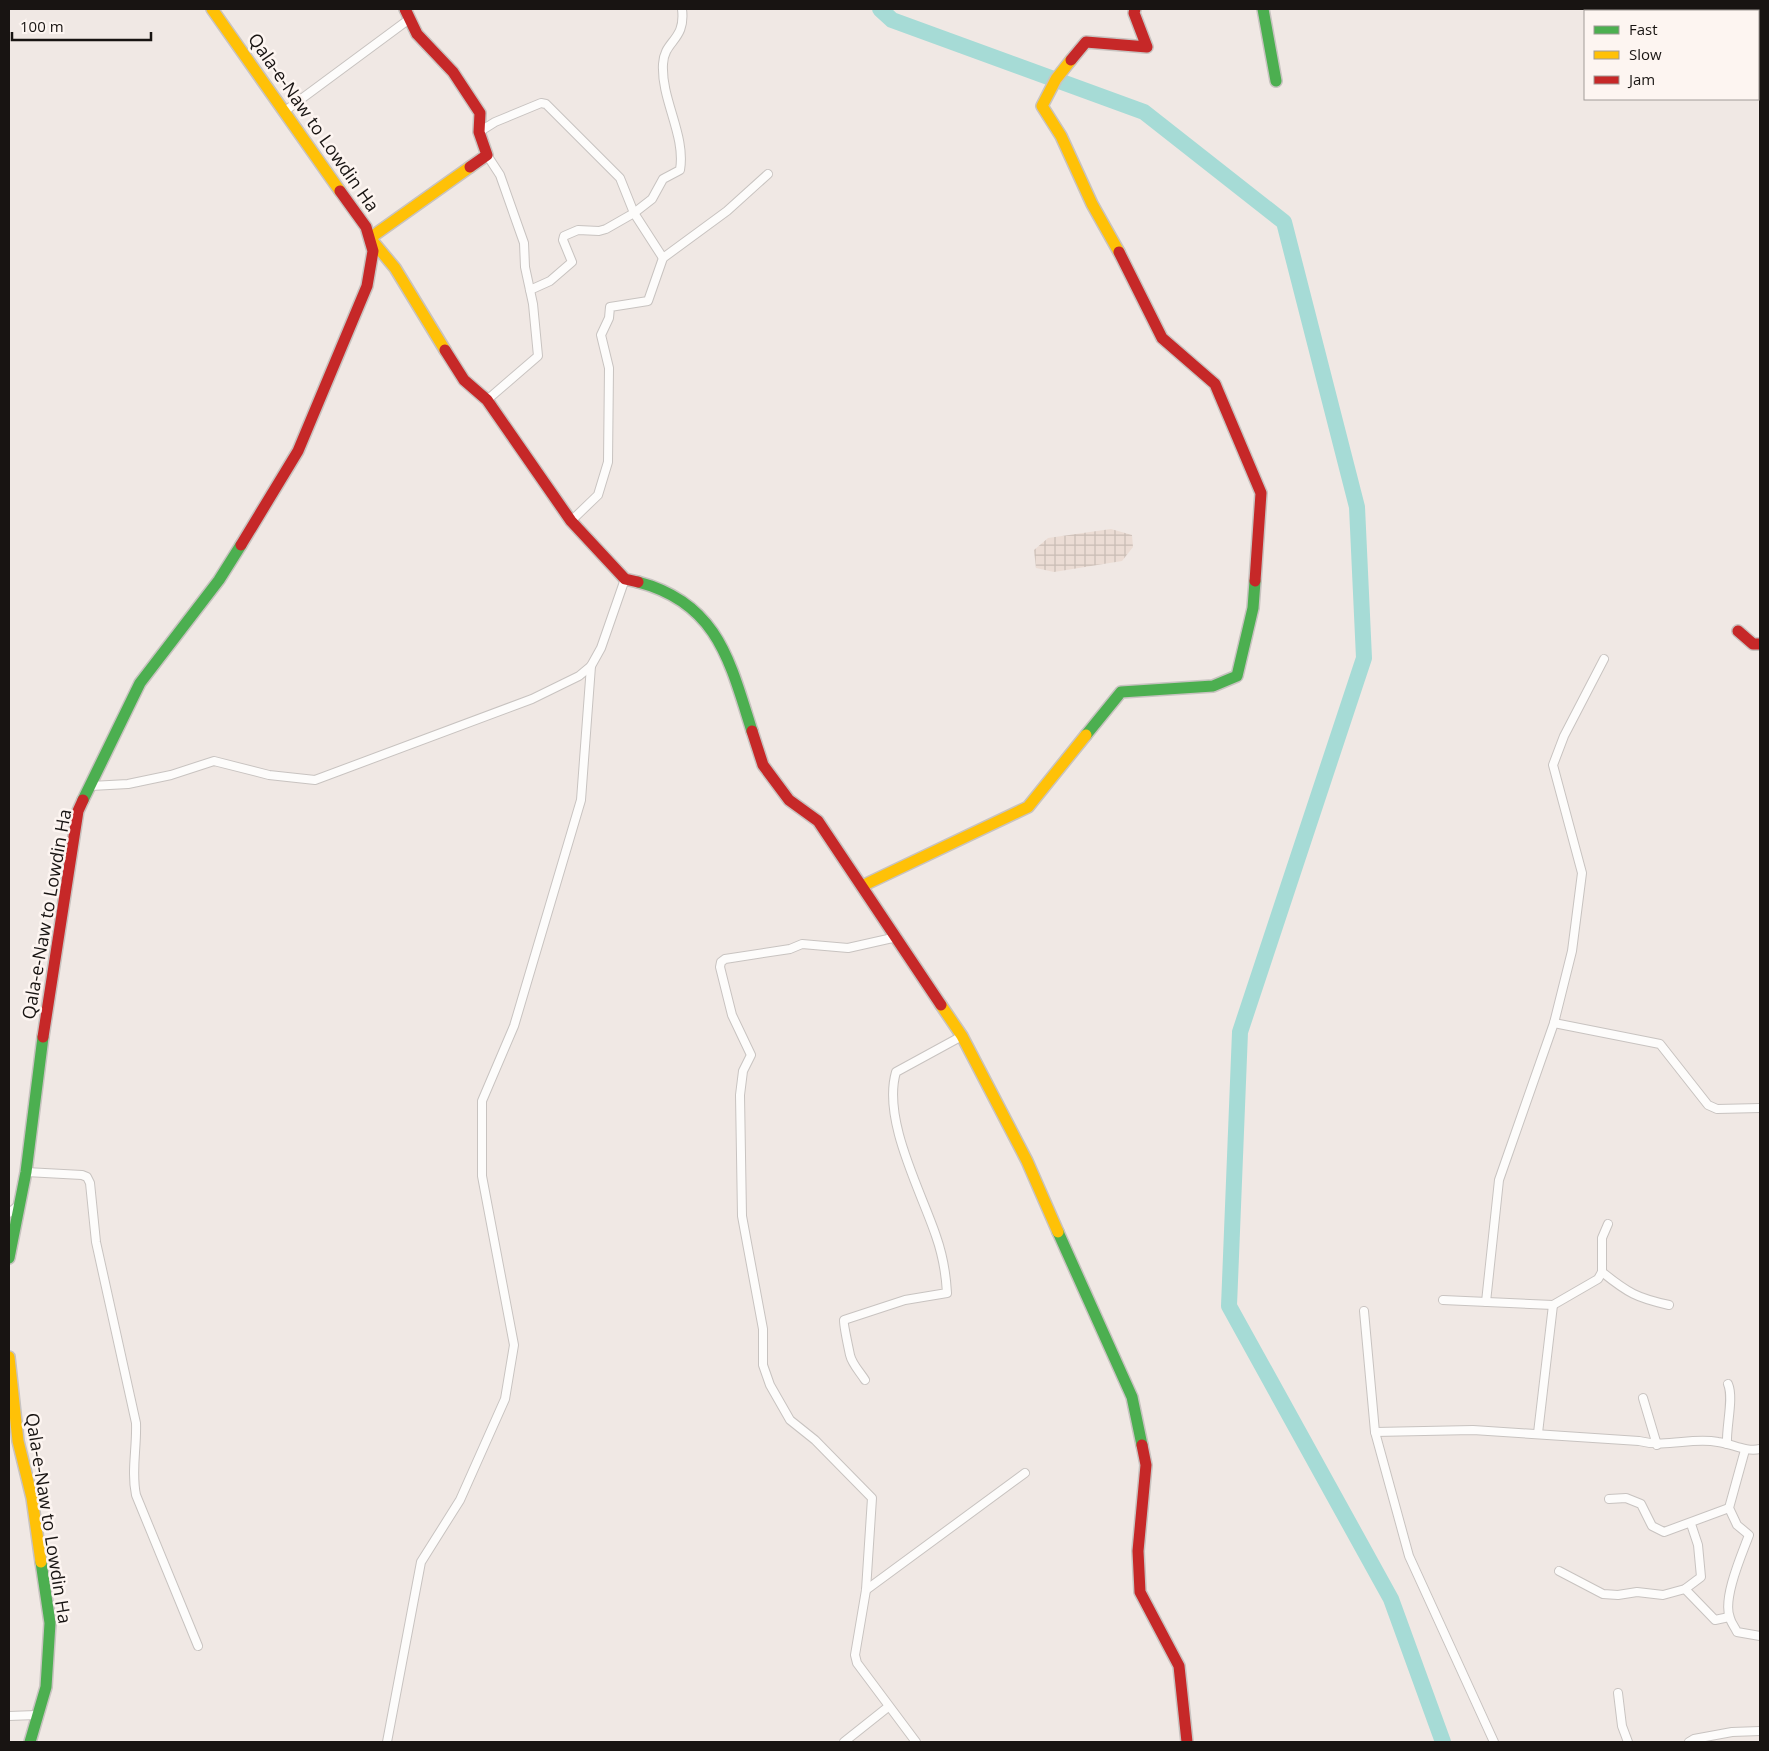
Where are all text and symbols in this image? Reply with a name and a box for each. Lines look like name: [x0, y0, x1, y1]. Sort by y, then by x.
scale bar: [12, 10, 151, 42]
legend: [1584, 10, 1759, 100]
text: 100 m: [20, 16, 64, 36]
text: Fast: [1629, 19, 1658, 39]
street label: Qala-e-Naw to Lowdin Ha: [243, 28, 385, 216]
text: Slow: [1629, 44, 1662, 64]
text: Jam: [1627, 69, 1655, 89]
street label: Qala-e-Naw to Lowdin Ha: [16, 807, 76, 1021]
street label: Qala-e-Naw to Lowdin Ha: [20, 1411, 78, 1625]

